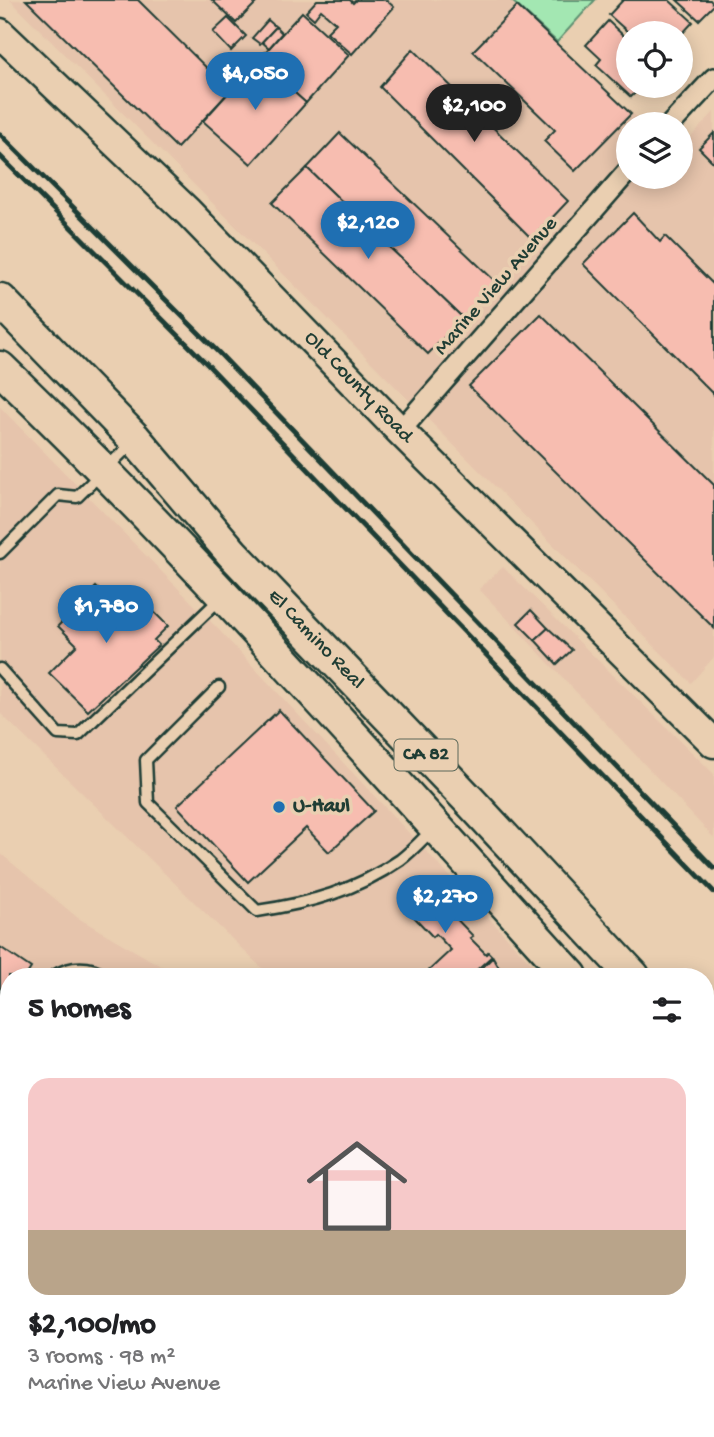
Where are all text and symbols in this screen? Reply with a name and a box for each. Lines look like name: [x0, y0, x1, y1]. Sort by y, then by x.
map controls: [616, 21, 693, 189]
button: locate: [616, 21, 693, 98]
pin: $4,050: [198, 52, 312, 112]
text: $4,050: [222, 61, 288, 88]
pin: $2,100: [417, 85, 531, 144]
text: $2,100: [442, 93, 506, 120]
button: layers: [616, 112, 693, 189]
pin: $2,120: [311, 202, 425, 261]
text: $2,120: [337, 210, 399, 237]
street label: Marine View Avenue: [430, 212, 565, 361]
street label: Old County Road: [298, 326, 419, 450]
street label: El Camino Real: [262, 585, 369, 695]
pin: $1,780: [49, 586, 163, 645]
text: $1,780: [74, 594, 138, 621]
road number: CA 82: [394, 740, 458, 770]
place label: U-Haul: [293, 795, 350, 820]
marker: U-Haul: [271, 799, 287, 815]
pin: $2,270: [388, 876, 502, 935]
text: $2,270: [412, 884, 478, 911]
icon: filters: [648, 991, 686, 1029]
text: 5 homes: [28, 993, 130, 1028]
icon: home: [294, 1123, 420, 1249]
text: $2,100/mo: [28, 1309, 156, 1344]
text: 3 rooms · 98 m²: [28, 1344, 175, 1371]
text: Marine View Avenue: [28, 1371, 220, 1398]

